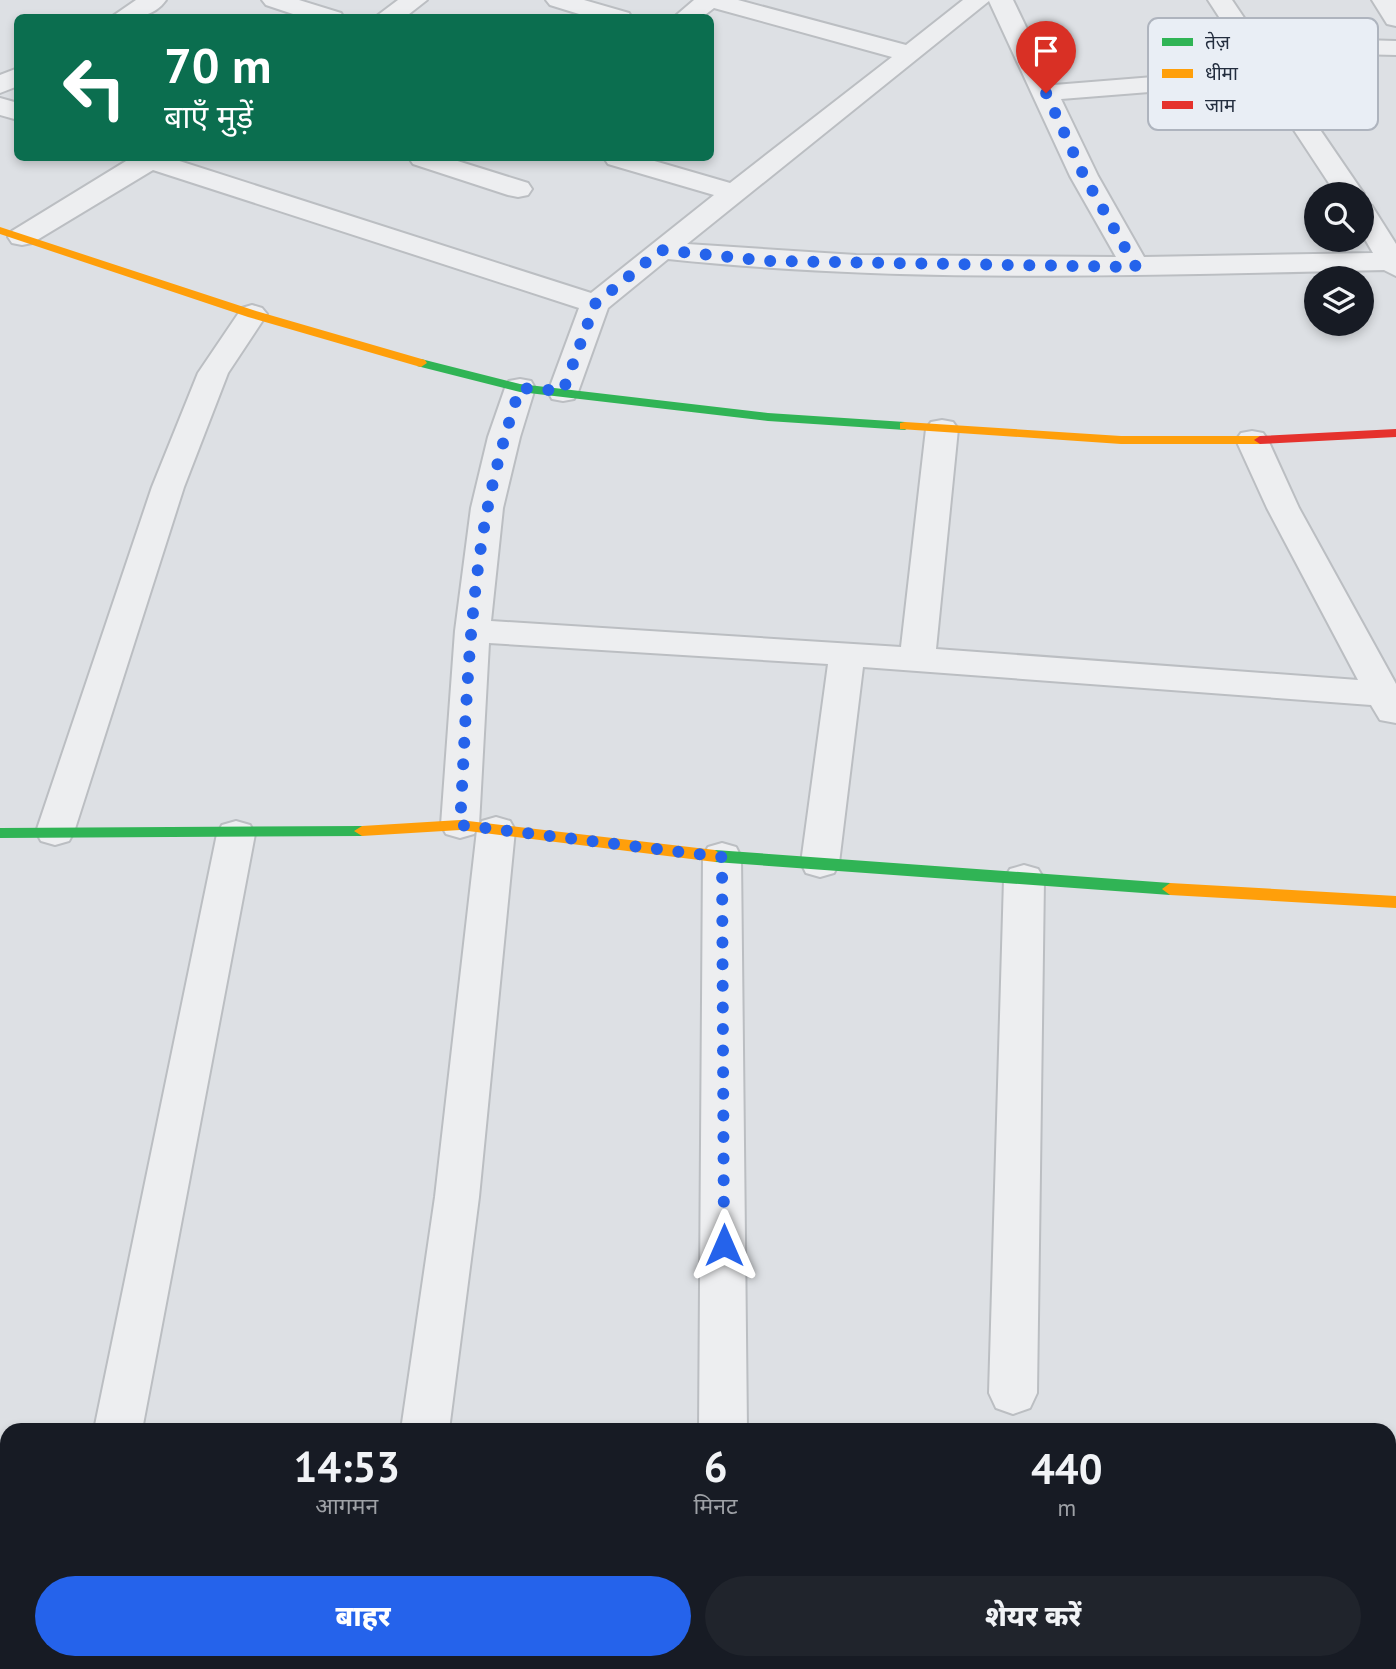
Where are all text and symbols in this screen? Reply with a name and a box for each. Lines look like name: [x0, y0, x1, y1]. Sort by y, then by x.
legend: [1148, 18, 1378, 130]
pin: [1016, 21, 1076, 93]
text: तेज़: [1205, 30, 1231, 54]
icon: arrive: [1027, 32, 1065, 70]
text: 70 m: [164, 33, 271, 97]
icon: left: [49, 42, 140, 133]
text: धीमा: [1205, 61, 1239, 85]
text: जाम: [1205, 93, 1236, 117]
text: बाएँ मुड़ें: [164, 95, 253, 137]
map controls: [1304, 182, 1374, 336]
button: search: [1304, 182, 1374, 252]
button: layers: [1304, 266, 1374, 336]
position arrow: [687, 1208, 761, 1282]
text: 14:53: [293, 1439, 400, 1494]
text: 6: [704, 1439, 727, 1494]
text: 440: [1031, 1441, 1103, 1496]
text: आगमन: [315, 1491, 378, 1520]
text: मिनट: [694, 1491, 738, 1520]
text: m: [1057, 1493, 1076, 1522]
button: बाहर: [35, 1576, 691, 1656]
button: शेयर करें: [705, 1576, 1361, 1656]

